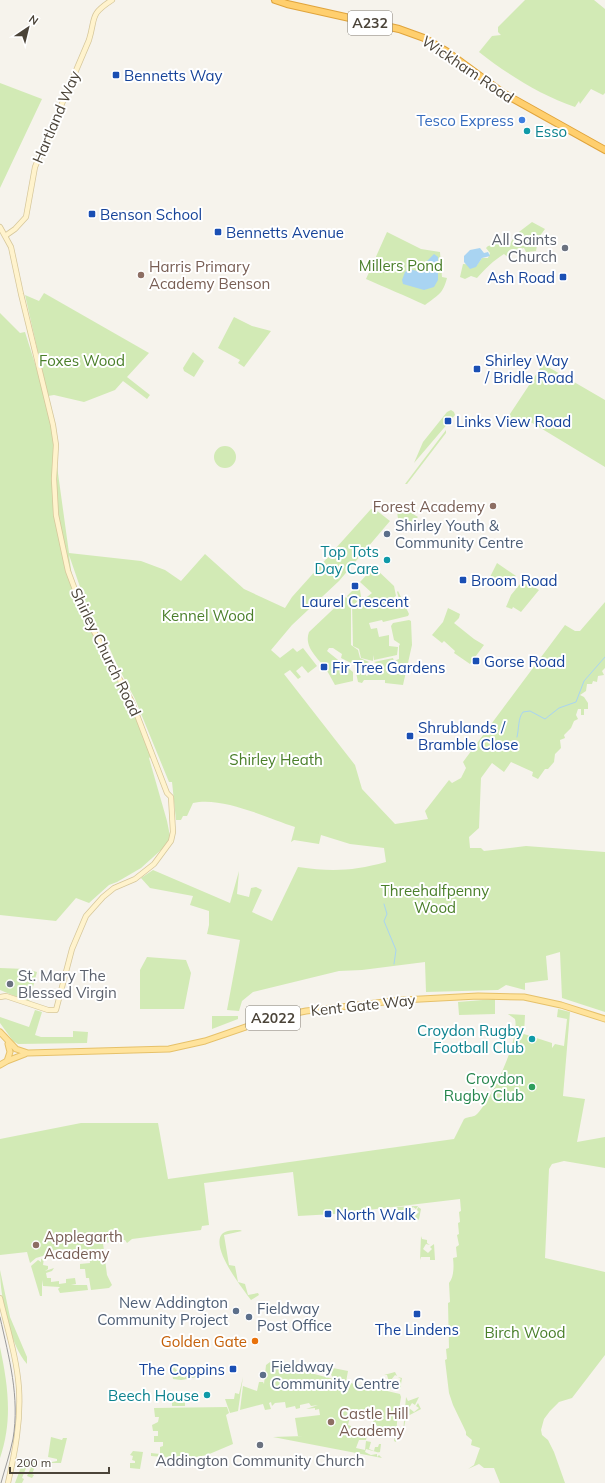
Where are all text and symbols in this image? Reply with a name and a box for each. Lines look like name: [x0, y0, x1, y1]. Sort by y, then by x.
north arrow: [8, 8, 48, 48]
road number: A232: [348, 11, 392, 35]
text: N: [26, 12, 41, 28]
street label: Wickham Road: [418, 31, 518, 107]
place label: Bennetts Way: [124, 66, 222, 85]
street label: Hartland Way: [28, 68, 84, 166]
marker: Bennetts Way: [111, 70, 121, 80]
place label: Tesco Express: [416, 111, 514, 130]
marker: Tesco Express: [517, 115, 527, 125]
place label: Esso: [535, 122, 567, 141]
marker: Esso: [522, 126, 532, 136]
place label: Benson School: [100, 205, 202, 224]
marker: Benson School: [87, 209, 97, 219]
place label: Bennetts Avenue: [226, 223, 344, 242]
marker: Bennetts Avenue: [213, 227, 223, 237]
place label: All Saints Church: [492, 230, 557, 266]
marker: All Saints Church: [560, 243, 570, 253]
park label: Millers Pond: [359, 256, 443, 275]
place label: Harris Primary Academy Benson: [149, 257, 270, 293]
place label: Ash Road: [487, 268, 555, 287]
marker: Harris Primary Academy Benson: [136, 270, 146, 280]
marker: Ash Road: [558, 272, 568, 282]
park label: Foxes Wood: [39, 351, 125, 370]
place label: Shirley Way / Bridle Road: [484, 351, 574, 387]
marker: Shirley Way / Bridle Road: [472, 364, 482, 374]
place label: Links View Road: [456, 412, 571, 431]
marker: Links View Road: [443, 416, 453, 426]
place label: Forest Academy: [373, 497, 485, 516]
marker: Forest Academy: [488, 501, 498, 511]
place label: Shirley Youth & Community Centre: [395, 516, 523, 552]
marker: Shirley Youth & Community Centre: [382, 529, 392, 539]
place label: Top Tots Day Care: [314, 542, 379, 578]
marker: Top Tots Day Care: [382, 555, 392, 565]
place label: Broom Road: [471, 571, 558, 590]
marker: Broom Road: [458, 575, 468, 585]
marker: Laurel Crescent: [350, 581, 360, 591]
street label: Shirley Church Road: [67, 585, 145, 719]
place label: Laurel Crescent: [301, 592, 409, 611]
park label: Kennel Wood: [162, 606, 254, 625]
place label: Gorse Road: [484, 652, 565, 671]
marker: Gorse Road: [471, 656, 481, 666]
place label: Fir Tree Gardens: [332, 658, 446, 677]
marker: Fir Tree Gardens: [319, 662, 329, 672]
place label: Shrublands / Bramble Close: [418, 718, 518, 754]
marker: Shrublands / Bramble Close: [405, 731, 415, 741]
park label: Shirley Heath: [229, 750, 323, 769]
park label: Threehalfpenny Wood: [381, 881, 489, 917]
place label: St. Mary The Blessed Virgin: [18, 966, 117, 1002]
marker: St. Mary The Blessed Virgin: [5, 979, 15, 989]
street label: Kent Gate Way: [310, 990, 416, 1020]
road number: A2022: [246, 1006, 300, 1030]
place label: Croydon Rugby Football Club: [417, 1021, 524, 1057]
marker: Croydon Rugby Football Club: [527, 1034, 537, 1044]
place label: Croydon Rugby Club: [444, 1069, 524, 1105]
marker: Croydon Rugby Club: [527, 1082, 537, 1092]
place label: North Walk: [336, 1205, 416, 1224]
marker: North Walk: [323, 1209, 333, 1219]
place label: Applegarth Academy: [44, 1227, 123, 1263]
marker: Applegarth Academy: [31, 1240, 41, 1250]
place label: New Addington Community Project: [97, 1293, 228, 1329]
place label: Fieldway Post Office: [257, 1299, 332, 1335]
marker: New Addington Community Project: [231, 1306, 241, 1316]
marker: The Lindens: [412, 1309, 422, 1319]
marker: Fieldway Post Office: [244, 1312, 254, 1322]
place label: The Lindens: [375, 1320, 459, 1339]
park label: Birch Wood: [484, 1323, 566, 1342]
place label: Golden Gate: [161, 1332, 247, 1351]
marker: Golden Gate: [250, 1336, 260, 1346]
place label: Fieldway Community Centre: [271, 1357, 399, 1393]
place label: The Coppins: [139, 1360, 225, 1379]
marker: The Coppins: [228, 1364, 238, 1374]
marker: Fieldway Community Centre: [258, 1370, 268, 1380]
place label: Beech House: [108, 1386, 199, 1405]
marker: Beech House: [202, 1390, 212, 1400]
place label: Castle Hill Academy: [339, 1404, 408, 1440]
marker: Castle Hill Academy: [326, 1417, 336, 1427]
marker: Addington Community Church: [255, 1440, 265, 1450]
scale bar: [10, 1449, 109, 1475]
place label: Addington Community Church: [156, 1451, 364, 1470]
text: 200 m: [16, 1455, 51, 1470]

